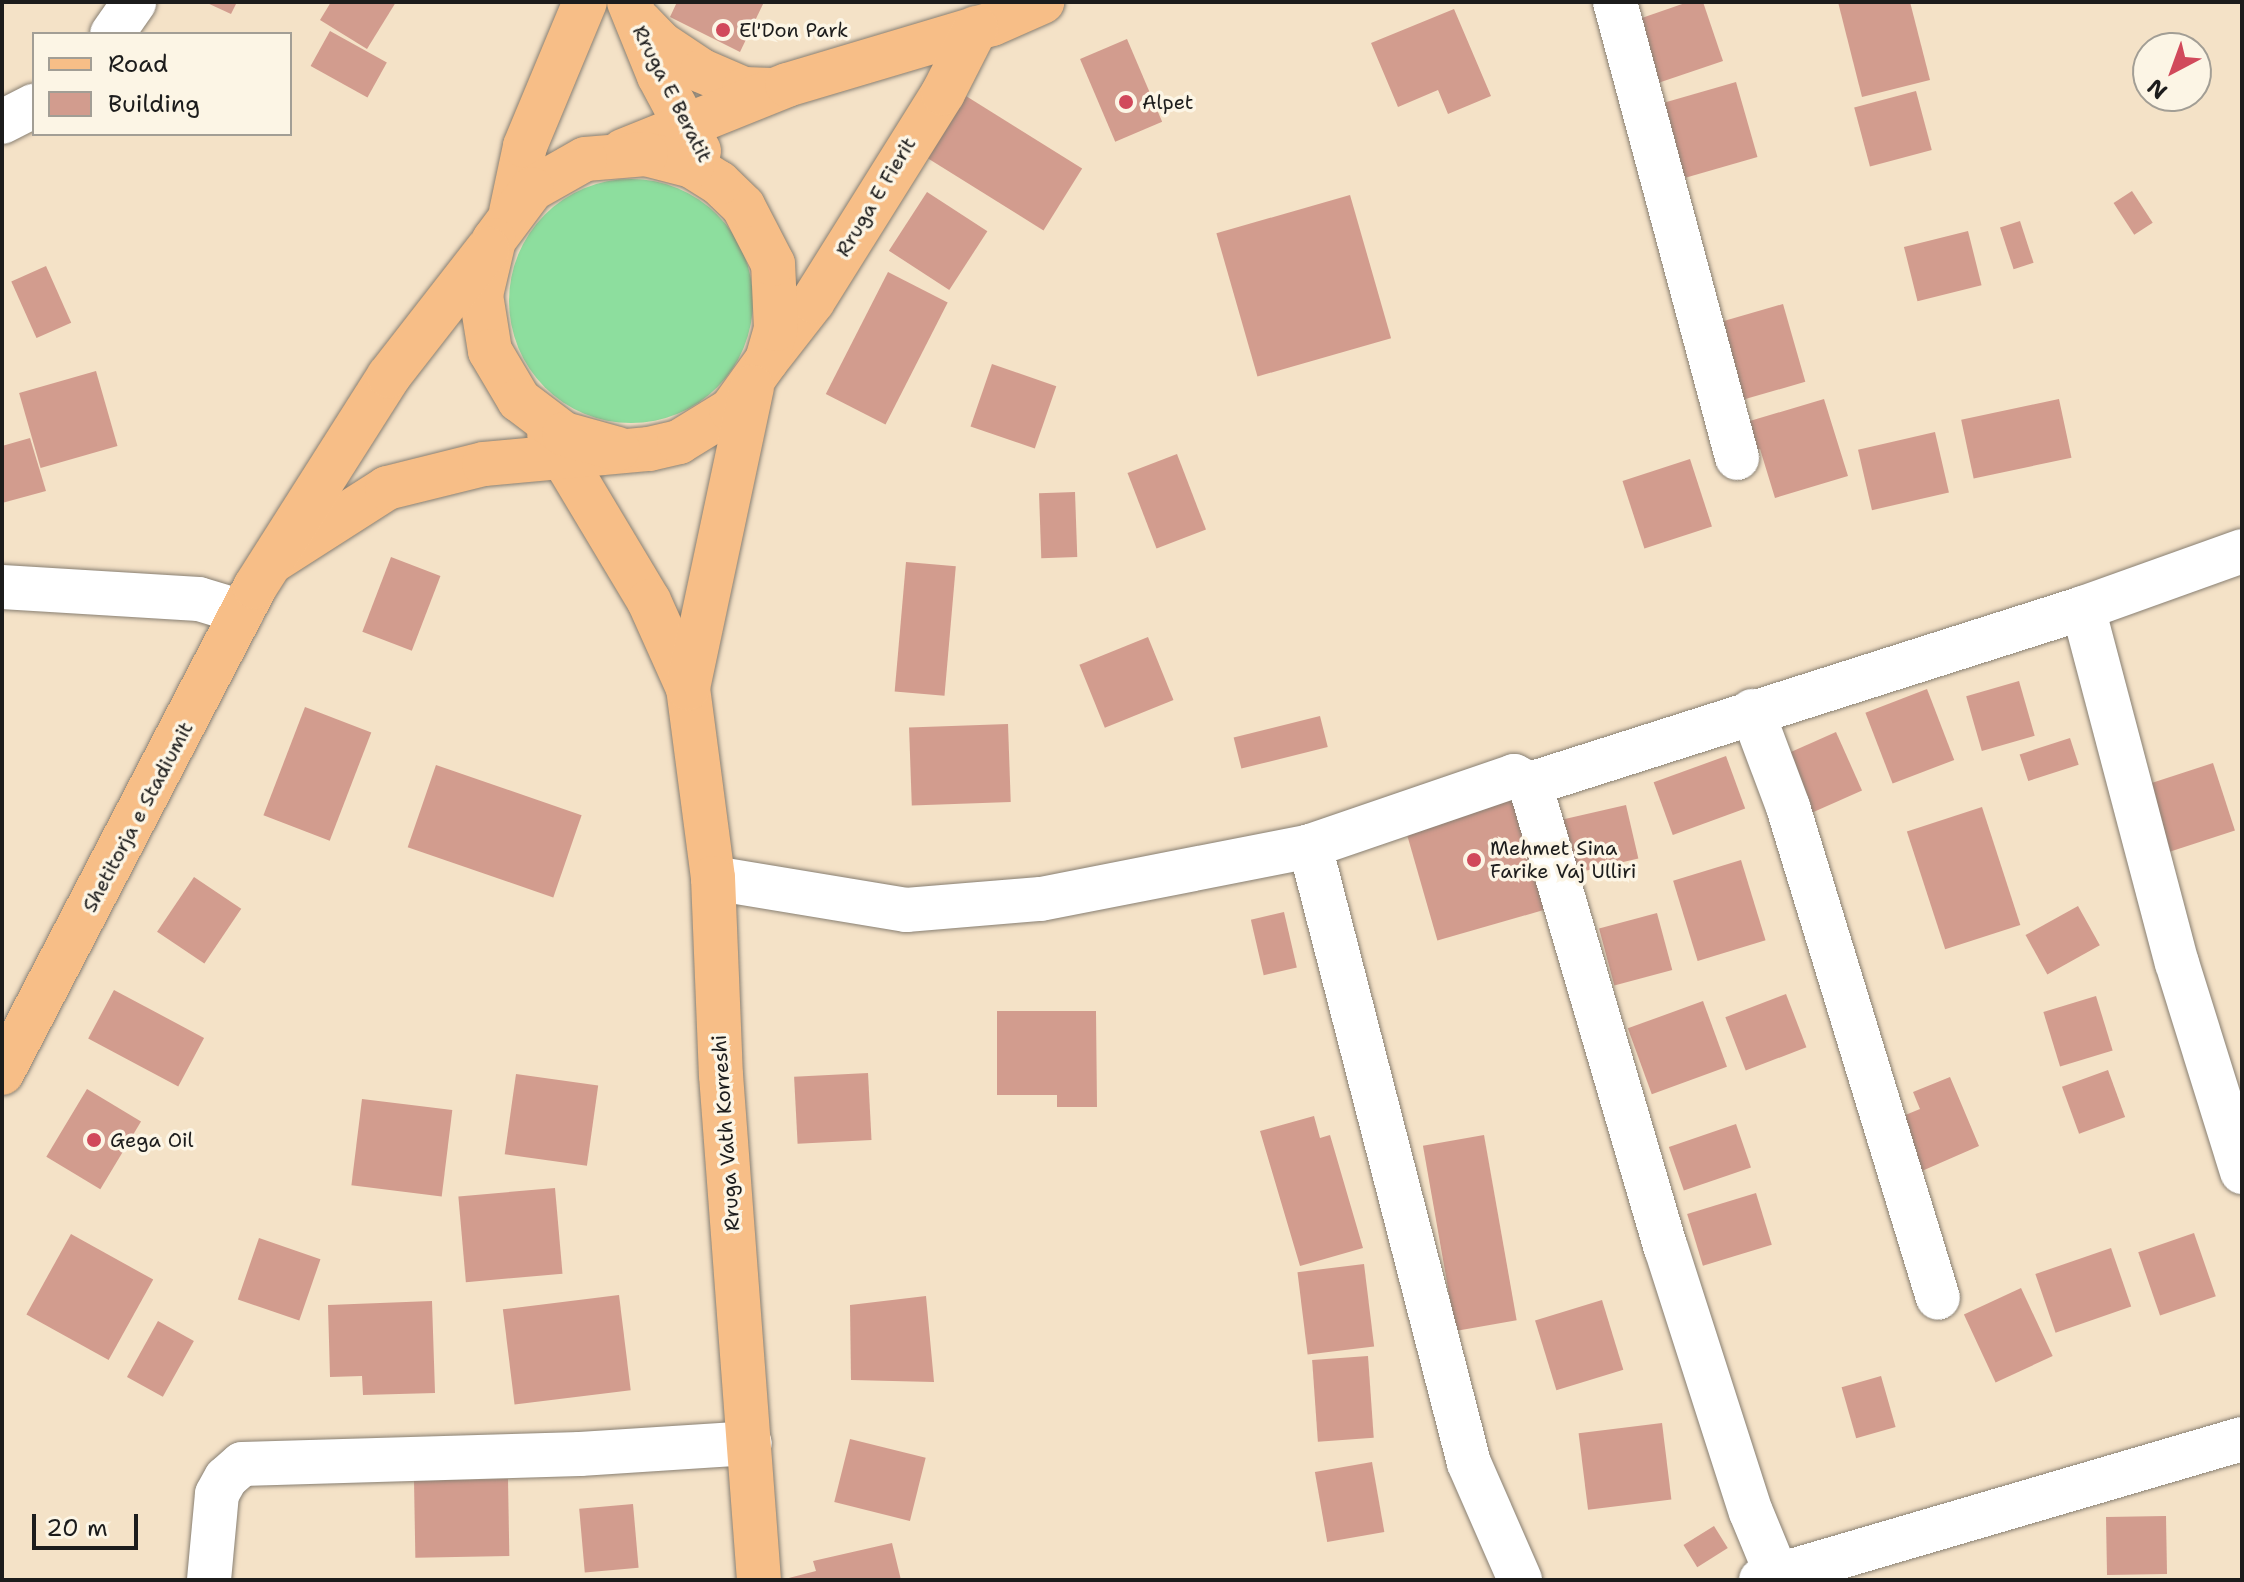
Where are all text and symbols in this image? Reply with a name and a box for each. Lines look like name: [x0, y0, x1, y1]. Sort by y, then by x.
place label: El'Don Park: [739, 18, 849, 42]
marker: El'Don Park: [714, 21, 732, 39]
street label: Rruga E Beratit: [627, 22, 717, 166]
legend: [32, 32, 292, 136]
north arrow: [2132, 32, 2212, 112]
text: Road: [108, 48, 168, 80]
text: N: [2141, 72, 2173, 106]
text: Building: [108, 88, 200, 120]
place label: Alpet: [1142, 90, 1194, 114]
marker: Alpet: [1117, 93, 1135, 111]
street label: Rruga E Fierit: [831, 133, 921, 261]
street label: Shetitorja e Stadiumit: [78, 718, 198, 916]
place label: Mehmet Sina Farike Vaj Ulliri: [1490, 836, 1636, 883]
marker: Mehmet Sina Farike Vaj Ulliri: [1465, 851, 1483, 869]
street label: Rruga Vath Korreshi: [707, 1034, 745, 1232]
place label: Gega Oil: [110, 1128, 194, 1152]
marker: Gega Oil: [85, 1131, 103, 1149]
scale bar: [36, 1498, 142, 1548]
text: 20 m: [46, 1512, 108, 1544]

